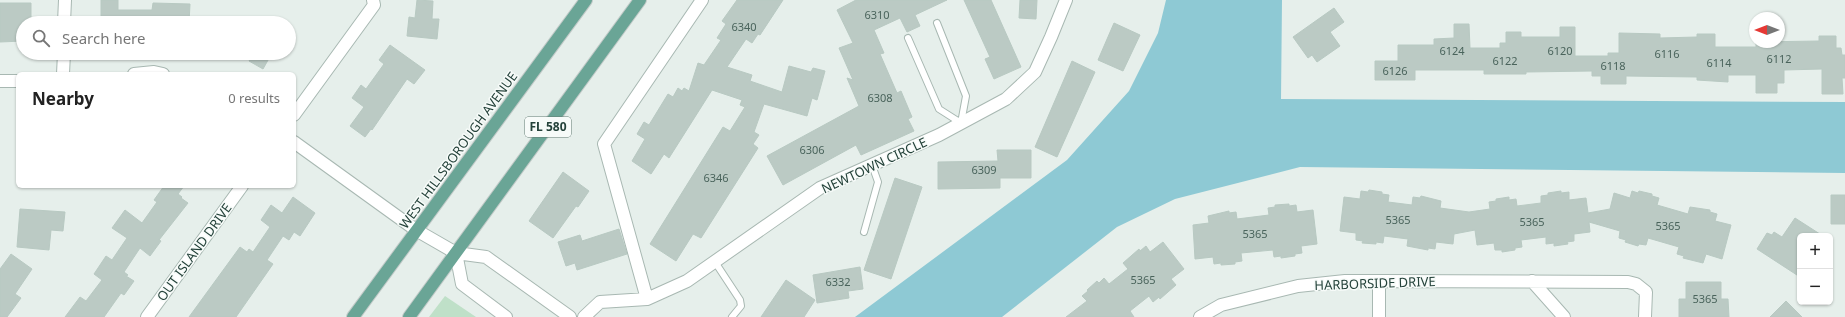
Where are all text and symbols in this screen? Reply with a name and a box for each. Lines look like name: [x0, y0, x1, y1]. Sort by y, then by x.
house number: 6310: [864, 7, 890, 22]
north arrow: [1749, 12, 1785, 48]
search box: [16, 16, 296, 60]
house number: 6340: [731, 19, 757, 34]
icon: search: [30, 27, 52, 49]
text: Search here: [62, 28, 145, 48]
house number: 6124: [1439, 43, 1465, 58]
house number: 6120: [1547, 43, 1573, 58]
house number: 6116: [1654, 46, 1680, 61]
house number: 6112: [1766, 51, 1792, 66]
house number: 6122: [1492, 53, 1518, 68]
house number: 6114: [1706, 55, 1732, 70]
house number: 6118: [1600, 58, 1626, 73]
house number: 6126: [1382, 63, 1408, 78]
street label: WEST HILLSBOROUGH AVENUE: [395, 68, 521, 232]
text: Nearby: [32, 87, 94, 110]
text: 0 results: [228, 89, 280, 107]
house number: 6308: [867, 90, 893, 105]
road number: FL 580: [525, 117, 571, 137]
street label: NEWTOWN CIRCLE: [818, 133, 930, 197]
house number: 6306: [799, 142, 825, 157]
house number: 6309: [971, 162, 997, 177]
house number: 6346: [703, 170, 729, 185]
street label: OUT ISLAND DRIVE: [152, 200, 236, 304]
house number: 5365: [1385, 212, 1411, 227]
house number: 5365: [1519, 214, 1545, 229]
house number: 5365: [1655, 218, 1681, 233]
house number: 5365: [1242, 226, 1268, 241]
map controls: [1797, 233, 1833, 305]
button: +: [1797, 233, 1833, 269]
button: −: [1797, 269, 1833, 305]
house number: 5365: [1130, 272, 1156, 287]
street label: HARBORSIDE DRIVE: [1314, 272, 1436, 294]
house number: 6332: [825, 274, 851, 289]
house number: 5365: [1692, 291, 1718, 306]

